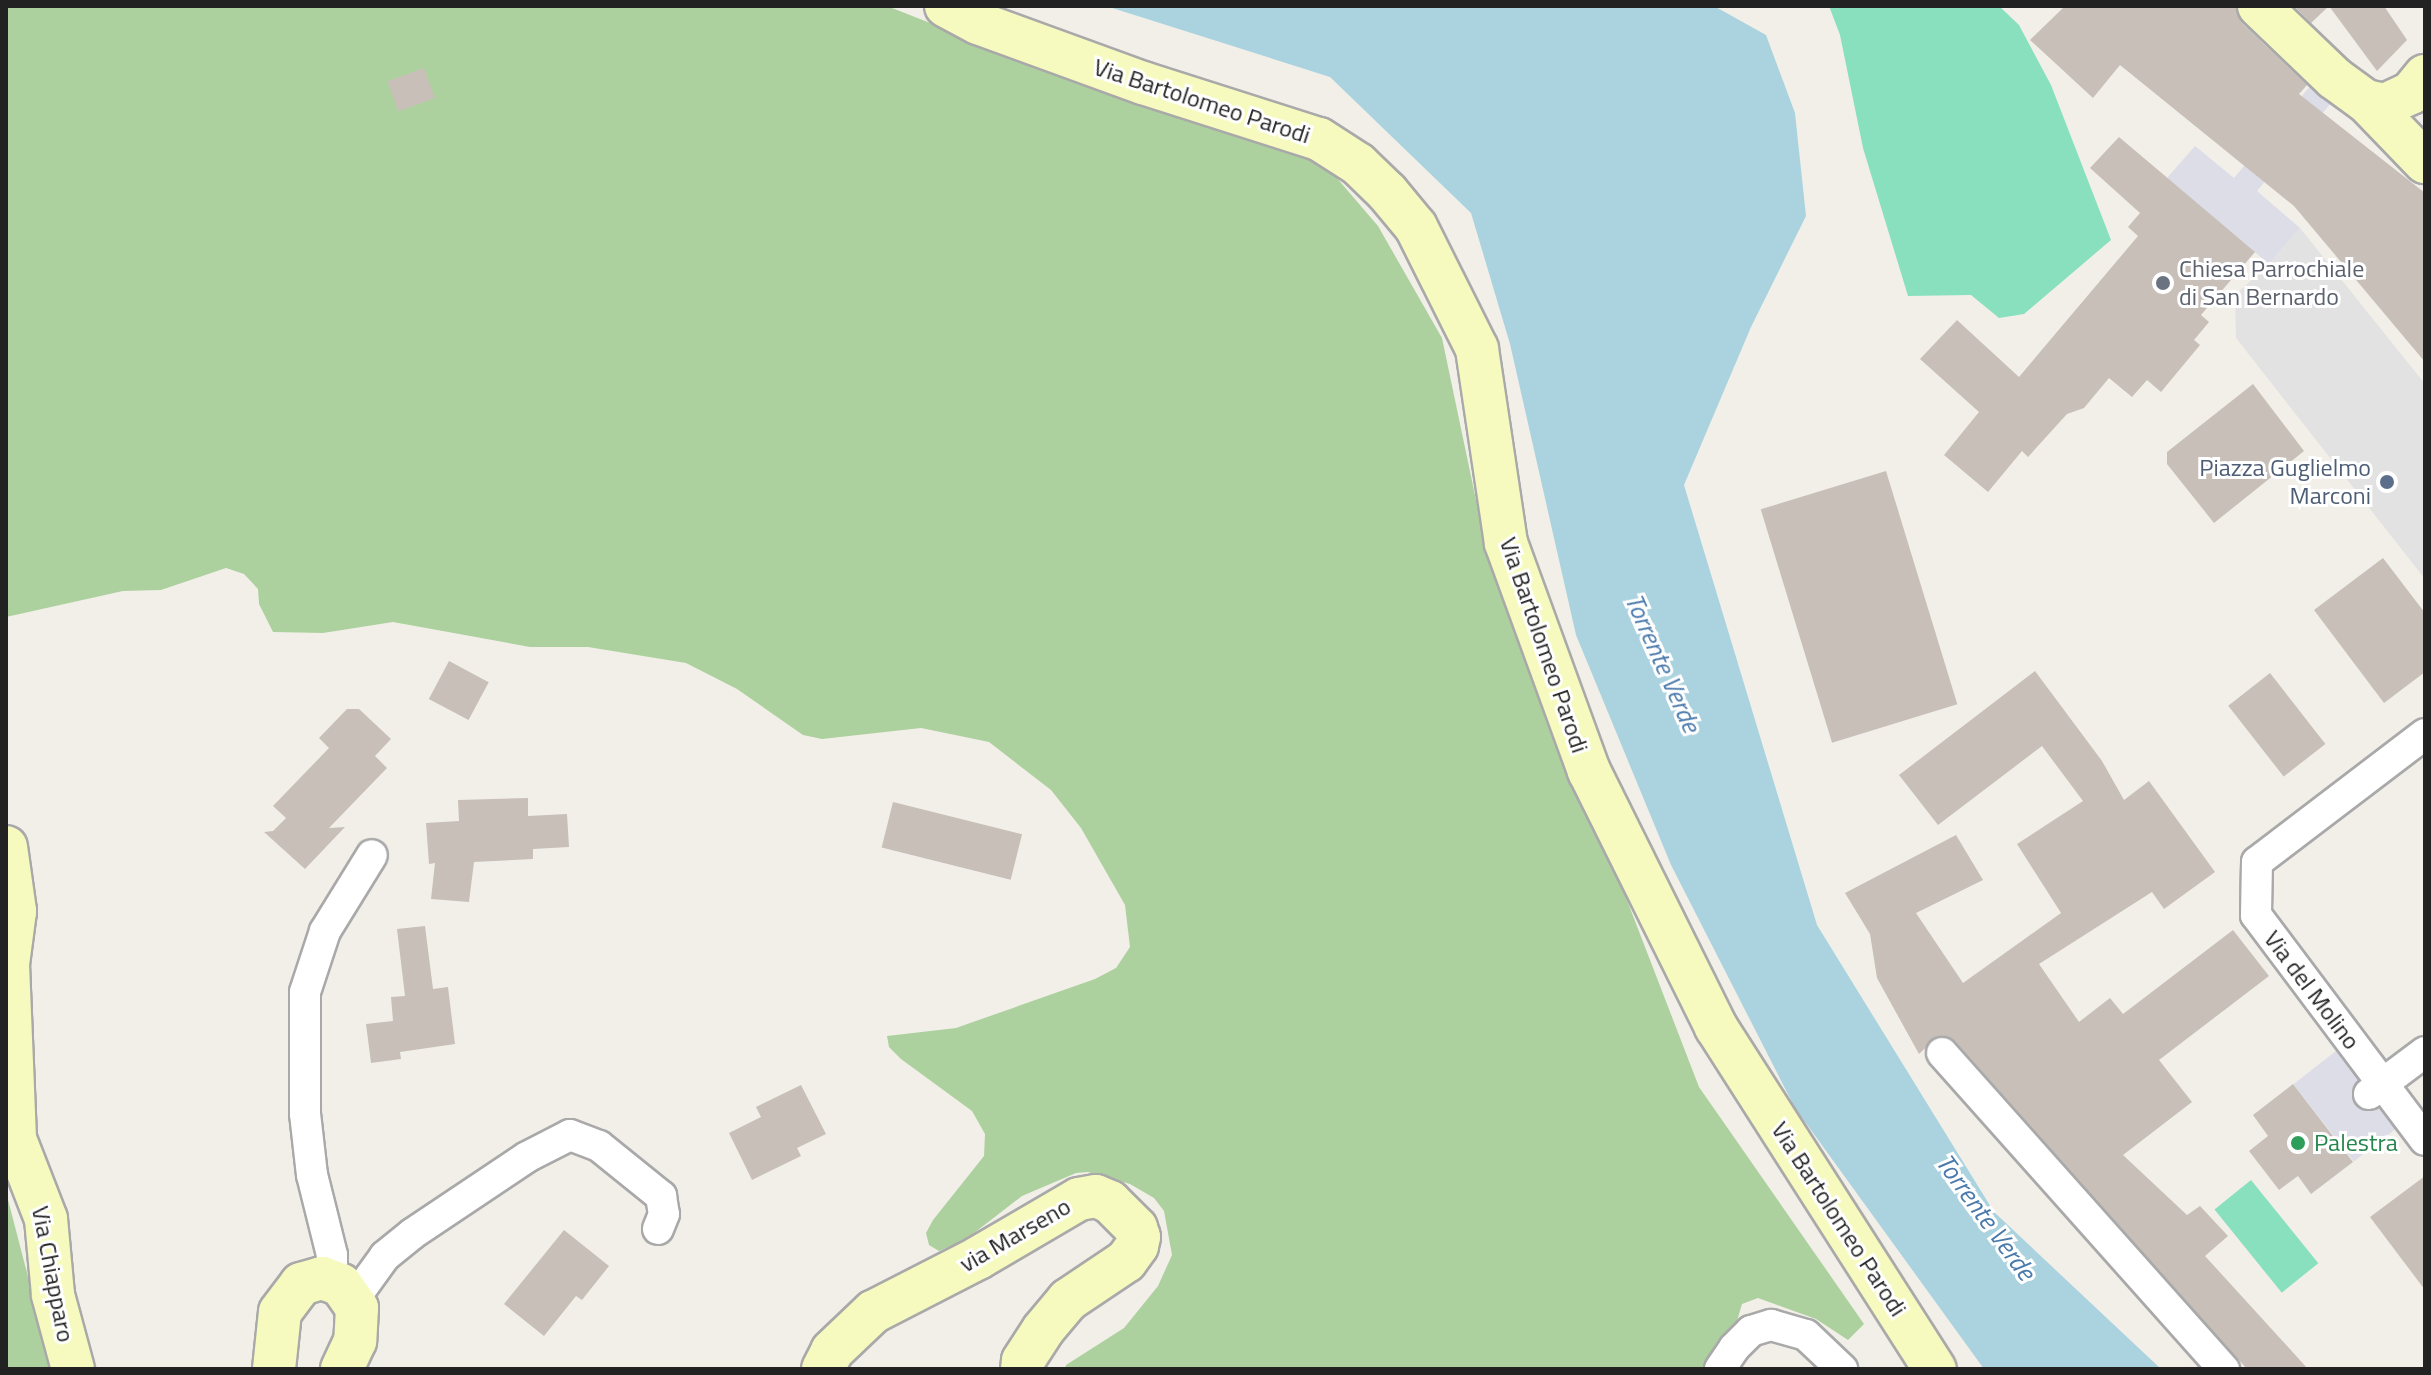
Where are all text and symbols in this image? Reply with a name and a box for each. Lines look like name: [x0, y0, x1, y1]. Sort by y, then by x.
street label: Via Bartolomeo Parodi: [1090, 52, 1314, 150]
place label: Chiesa Parrochiale di San Bernardo: [2179, 255, 2364, 311]
marker: Chiesa Parrochiale di San Bernardo: [2154, 274, 2172, 292]
place label: Piazza Guglielmo Marconi: [2199, 454, 2371, 510]
marker: Piazza Guglielmo Marconi: [2378, 473, 2396, 491]
street label: Via Bartolomeo Parodi: [1494, 534, 1594, 756]
water label: Torrente Verde: [1619, 589, 1707, 737]
street label: Via del Molino: [2258, 925, 2366, 1055]
street label: Via Bartolomeo Parodi: [1765, 1116, 1913, 1322]
place label: Palestra: [2314, 1129, 2398, 1157]
marker: Palestra: [2289, 1134, 2307, 1152]
water label: Torrente Verde: [1930, 1148, 2042, 1286]
street label: via Marseno: [954, 1192, 1076, 1278]
street label: Via Chiapparo: [26, 1204, 80, 1344]

